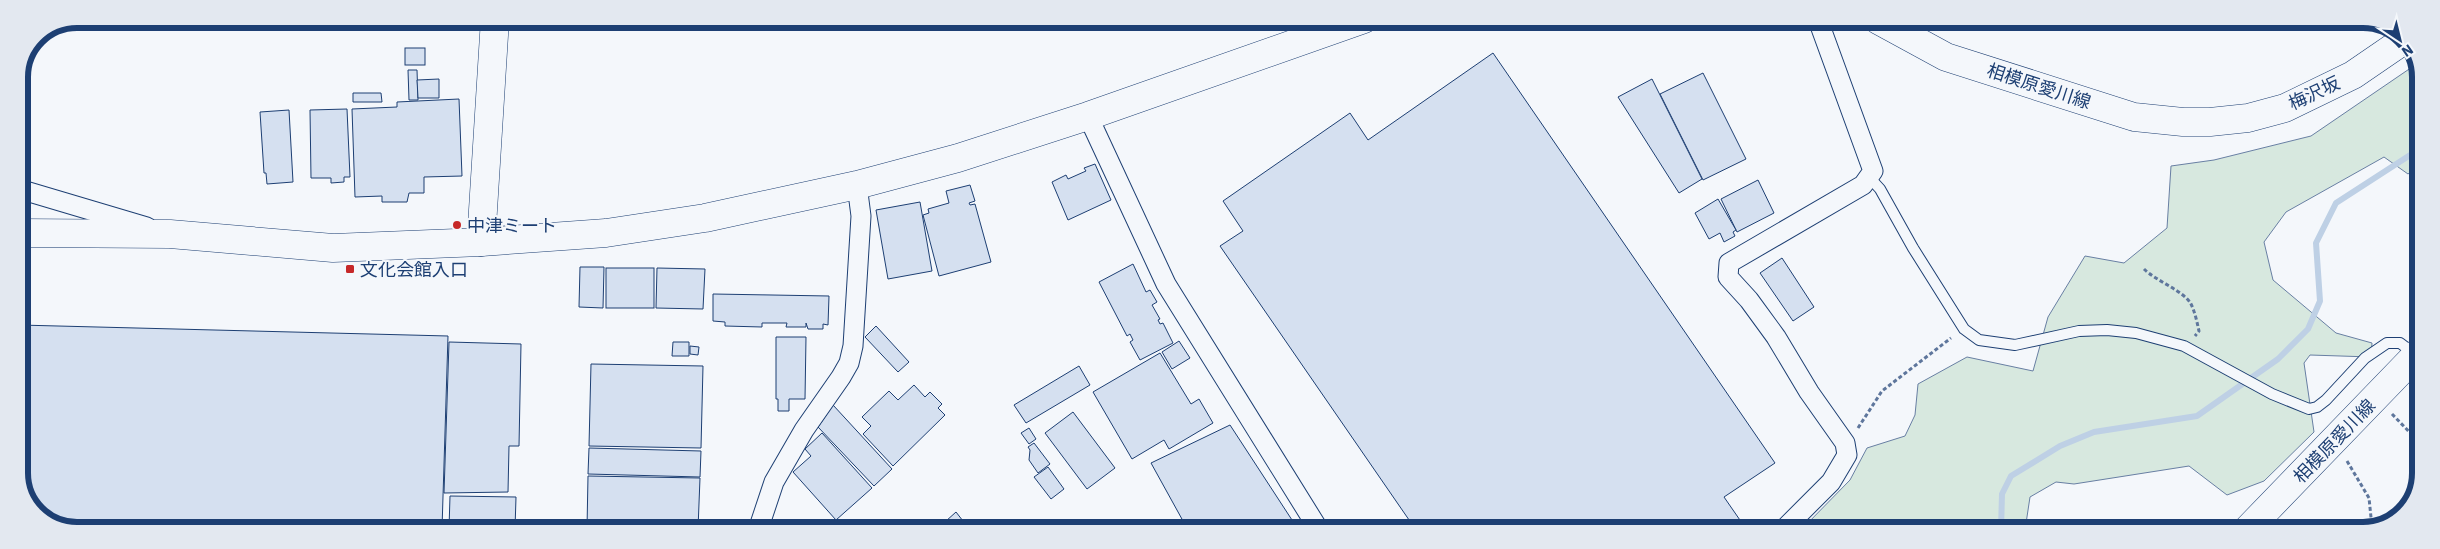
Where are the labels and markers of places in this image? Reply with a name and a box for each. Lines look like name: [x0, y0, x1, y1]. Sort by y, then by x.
place label: 中津ミート: [467, 214, 557, 237]
marker: 中津ミート: [451, 219, 463, 231]
place label: 文化会館入口: [360, 258, 468, 281]
marker: 文化会館入口: [344, 263, 356, 275]

